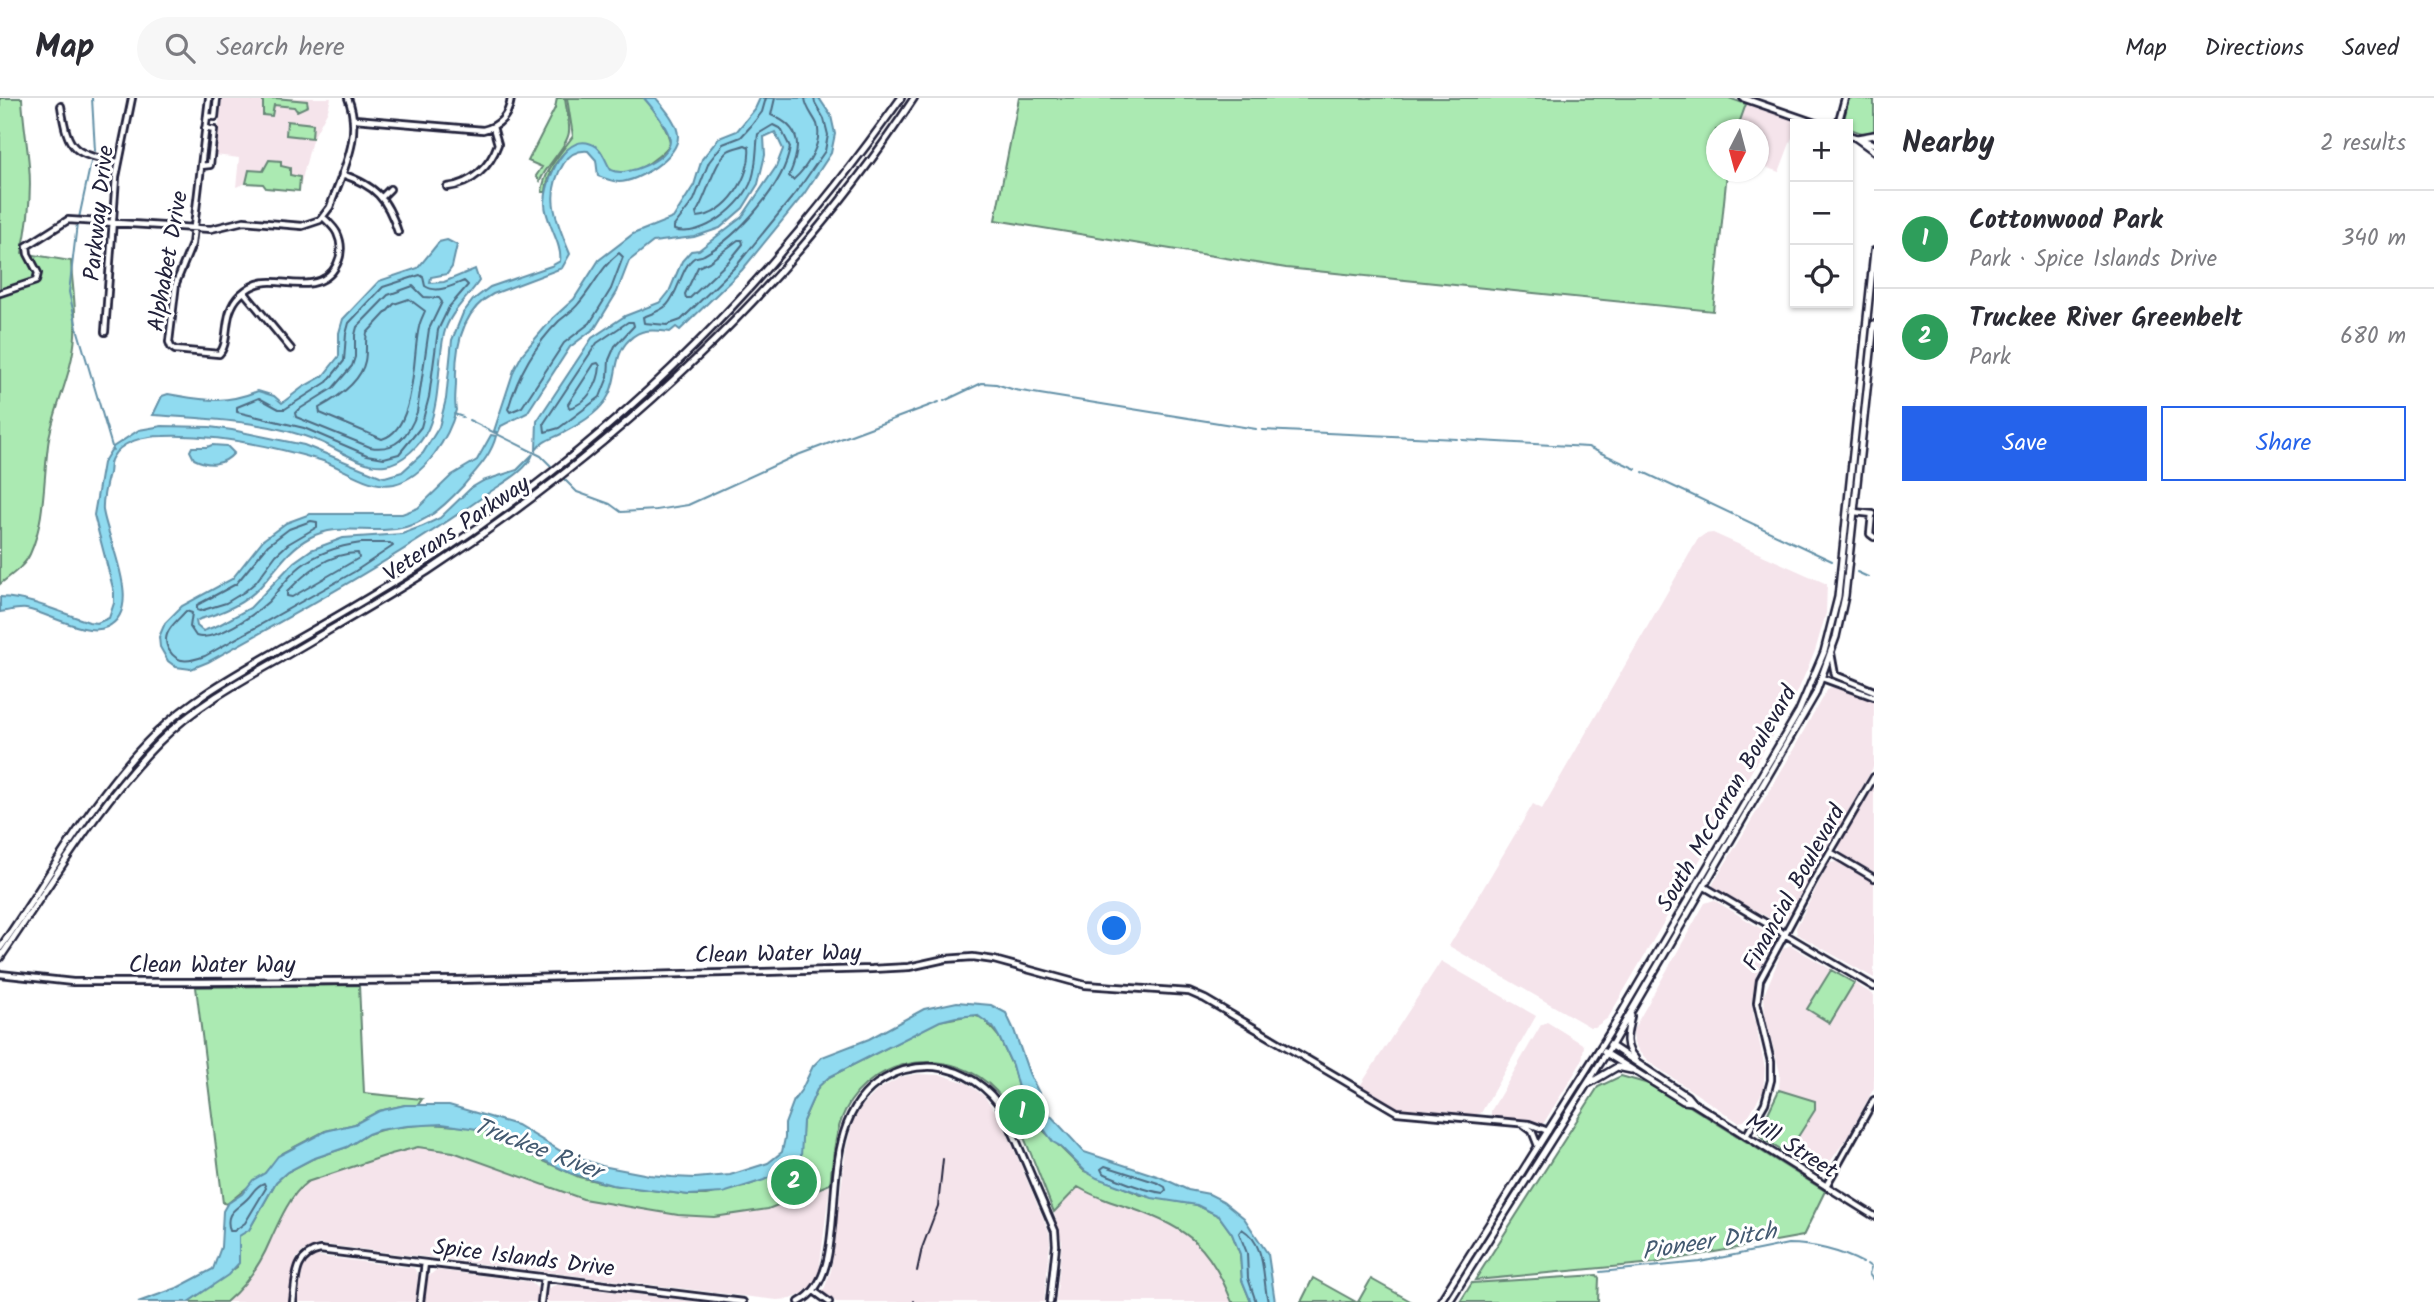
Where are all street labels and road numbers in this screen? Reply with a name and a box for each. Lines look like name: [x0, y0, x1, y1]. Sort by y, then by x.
street label: Parkway Drive: [75, 144, 125, 283]
street label: Alphabet Drive: [139, 188, 199, 335]
street label: Veterans Parkway: [376, 467, 538, 592]
street label: South McCarran Boulevard: [1648, 679, 1808, 919]
street label: Financial Boulevard: [1734, 798, 1856, 978]
street label: Clean Water Way: [695, 936, 862, 974]
street label: Clean Water Way: [129, 948, 295, 984]
street label: Mill Street: [1738, 1104, 1845, 1190]
street label: Spice Islands Drive: [431, 1230, 617, 1288]

